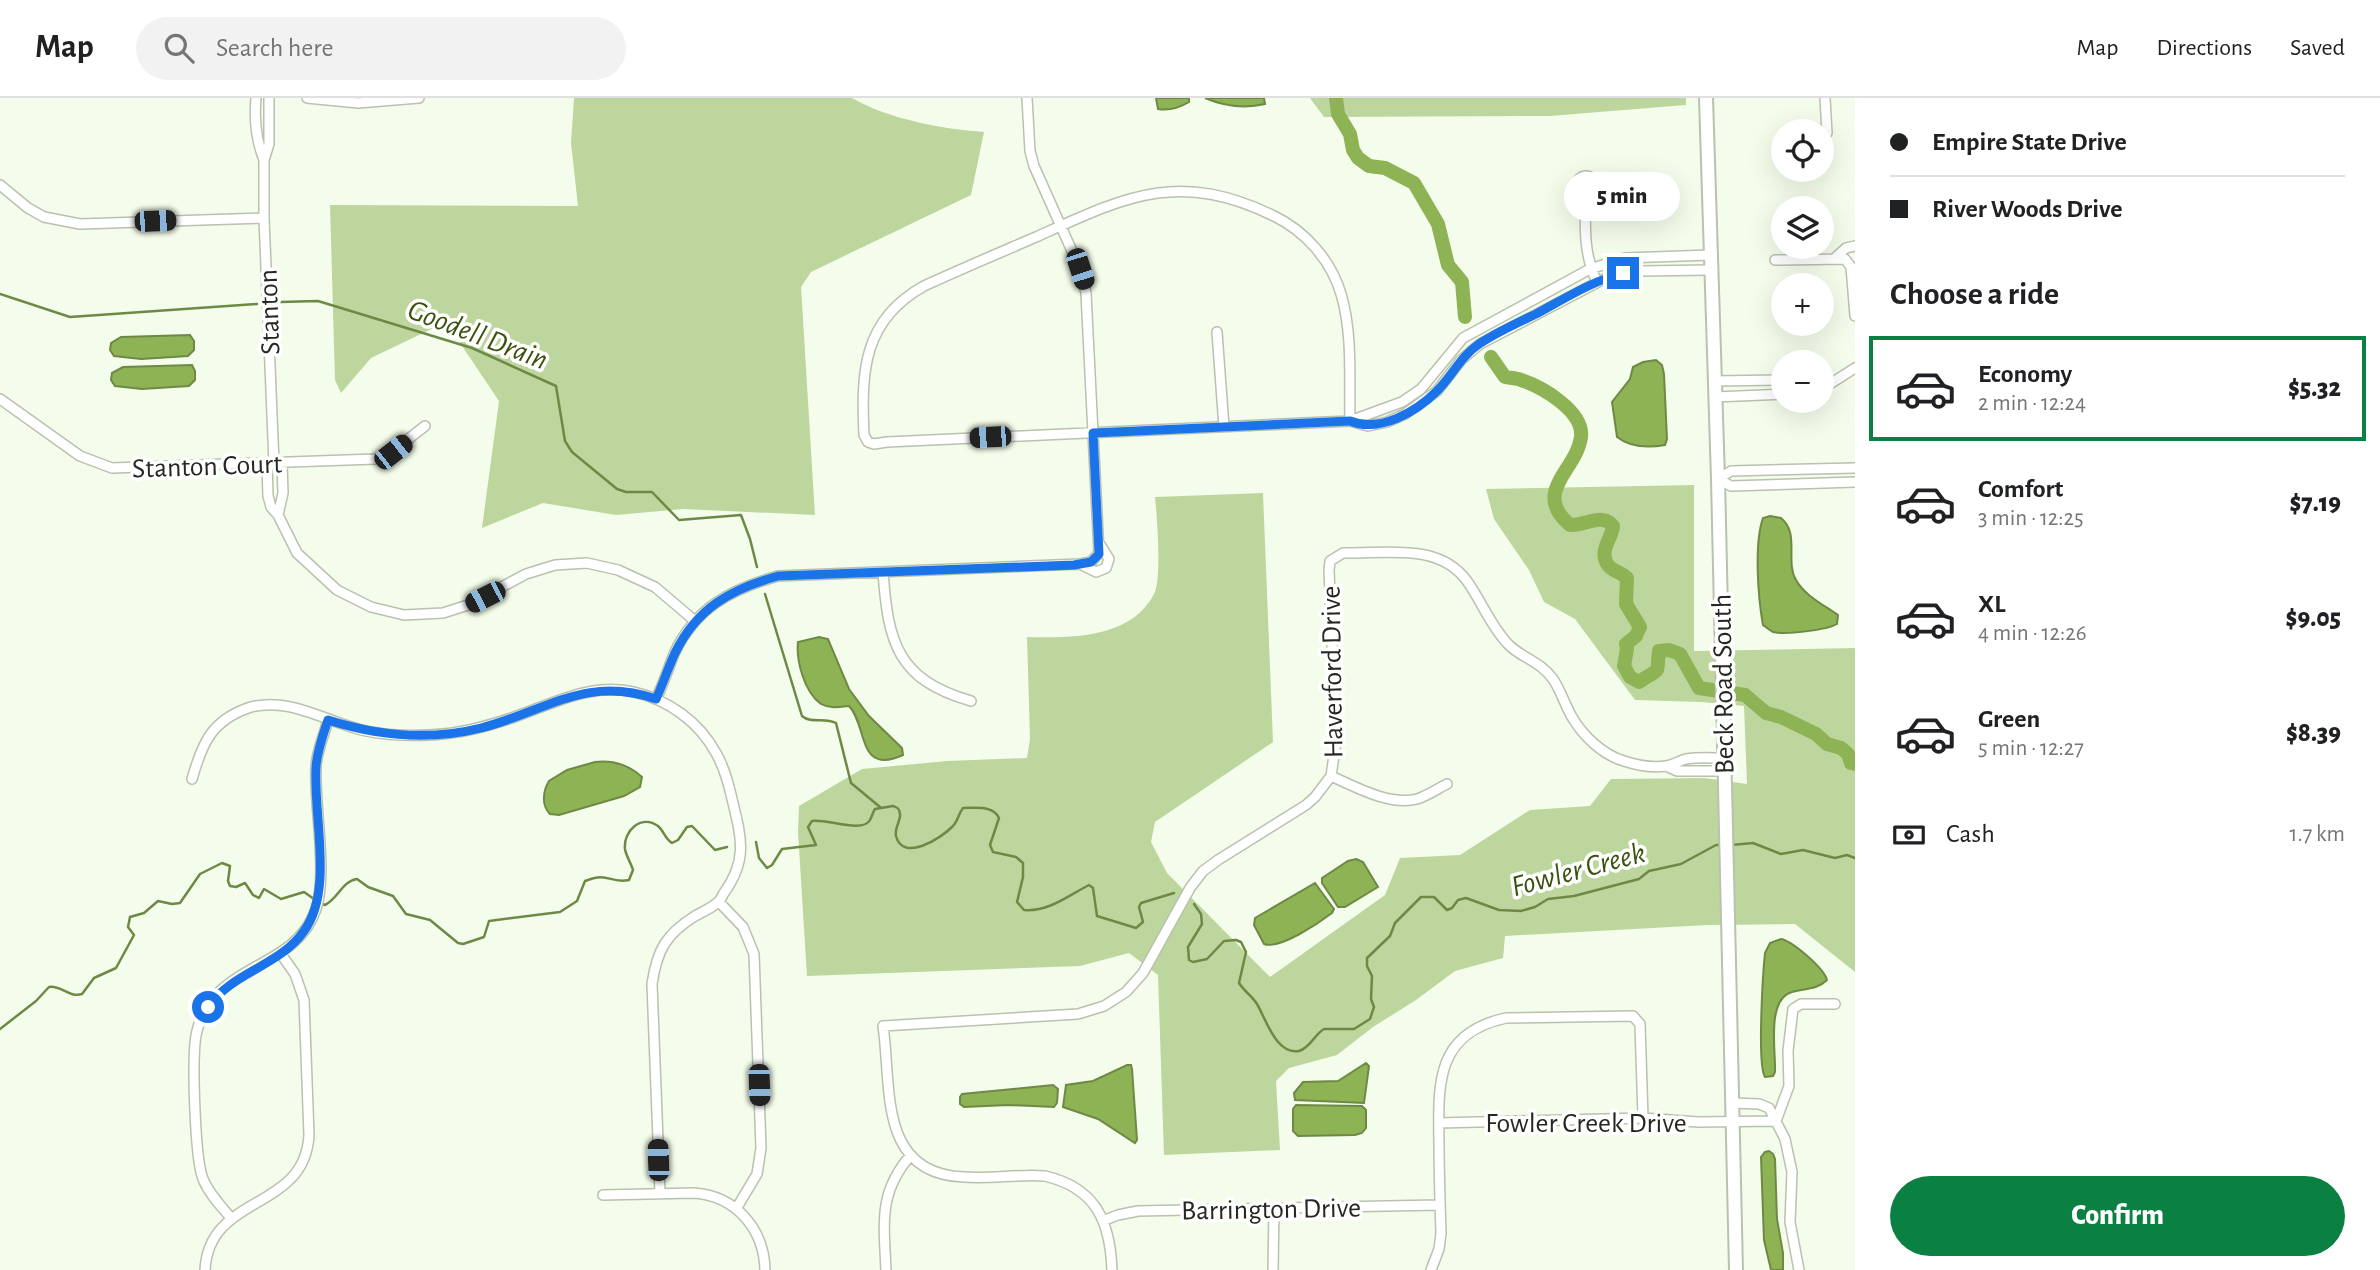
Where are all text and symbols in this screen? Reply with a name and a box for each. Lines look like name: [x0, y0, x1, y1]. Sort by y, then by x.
search box: [136, 17, 626, 80]
icon: search: [160, 29, 198, 67]
text: Map: [35, 31, 94, 64]
text: Search here: [216, 35, 334, 61]
text: Map: [2076, 36, 2118, 60]
text: Directions: [2156, 36, 2252, 60]
text: Saved: [2290, 36, 2345, 60]
map controls: [1771, 119, 1834, 413]
button: locate: [1771, 119, 1834, 182]
text: Empire State Drive: [1932, 129, 2127, 155]
callout: 5 min: [1565, 172, 1681, 220]
text: 5 min: [1597, 185, 1647, 208]
button: layers: [1771, 196, 1834, 259]
text: River Woods Drive: [1932, 196, 2122, 222]
car: [134, 210, 177, 232]
car: [1064, 246, 1097, 292]
route end: [1607, 257, 1639, 289]
street label: Stanton: [255, 269, 285, 355]
button: +: [1771, 273, 1834, 336]
text: Choose a ride: [1890, 278, 2059, 310]
water label: Goodell Drain: [404, 295, 552, 375]
button: −: [1771, 350, 1834, 413]
icon: car: [1894, 357, 1957, 420]
text: Economy: [1978, 361, 2072, 387]
text: $5.32: [2288, 375, 2341, 401]
text: 2 min · 12:24: [1978, 392, 2086, 415]
car: [969, 425, 1012, 449]
car: [370, 431, 417, 473]
street label: Stanton Court: [132, 450, 283, 484]
icon: car: [1894, 472, 1957, 535]
text: Comfort: [1978, 476, 2063, 502]
text: $7.19: [2289, 490, 2341, 516]
text: 3 min · 12:25: [1978, 507, 2084, 530]
car: [462, 578, 509, 616]
street label: Haverford Drive: [1317, 586, 1349, 758]
icon: car: [1894, 587, 1957, 650]
text: XL: [1978, 591, 2005, 617]
street label: Beck Road South: [1708, 594, 1740, 774]
text: $9.05: [2286, 605, 2341, 631]
text: 4 min · 12:26: [1978, 622, 2086, 645]
icon: car: [1894, 702, 1957, 765]
text: Green: [1978, 706, 2040, 732]
text: $8.39: [2286, 720, 2341, 746]
text: 5 min · 12:27: [1978, 737, 2084, 760]
icon: cash: [1890, 816, 1928, 854]
text: Cash: [1946, 821, 1995, 847]
text: 1.7 km: [2290, 823, 2345, 846]
water label: Fowler Creek: [1508, 838, 1649, 902]
route start: [192, 991, 224, 1023]
car: [748, 1064, 771, 1106]
street label: Fowler Creek Drive: [1485, 1110, 1687, 1138]
car: [647, 1139, 670, 1181]
button: Confirm: [1890, 1176, 2345, 1256]
street label: Barrington Drive: [1181, 1194, 1361, 1226]

